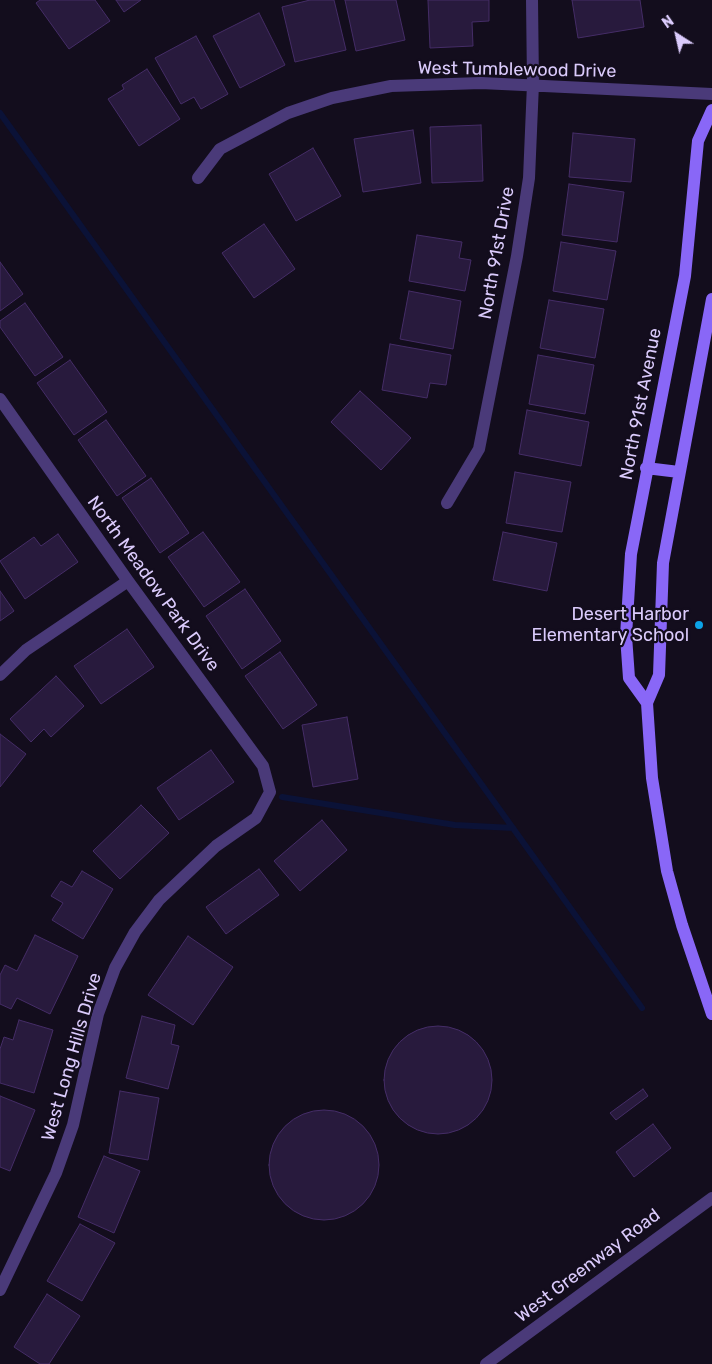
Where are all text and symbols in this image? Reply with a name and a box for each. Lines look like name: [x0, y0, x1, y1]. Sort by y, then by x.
north arrow: [652, 10, 702, 60]
text: N: [659, 12, 677, 32]
street label: West Tumblewood Drive: [417, 57, 617, 83]
street label: North 91st Drive: [475, 185, 519, 321]
street label: North 91st Avenue: [616, 326, 666, 482]
street label: North Meadow Park Drive: [82, 492, 224, 676]
place label: Desert Harbor Elementary School: [531, 604, 689, 646]
marker: Desert Harbor Elementary School: [693, 619, 705, 631]
street label: West Long Hills Drive: [38, 970, 106, 1144]
street label: West Greenway Road: [511, 1205, 665, 1327]

